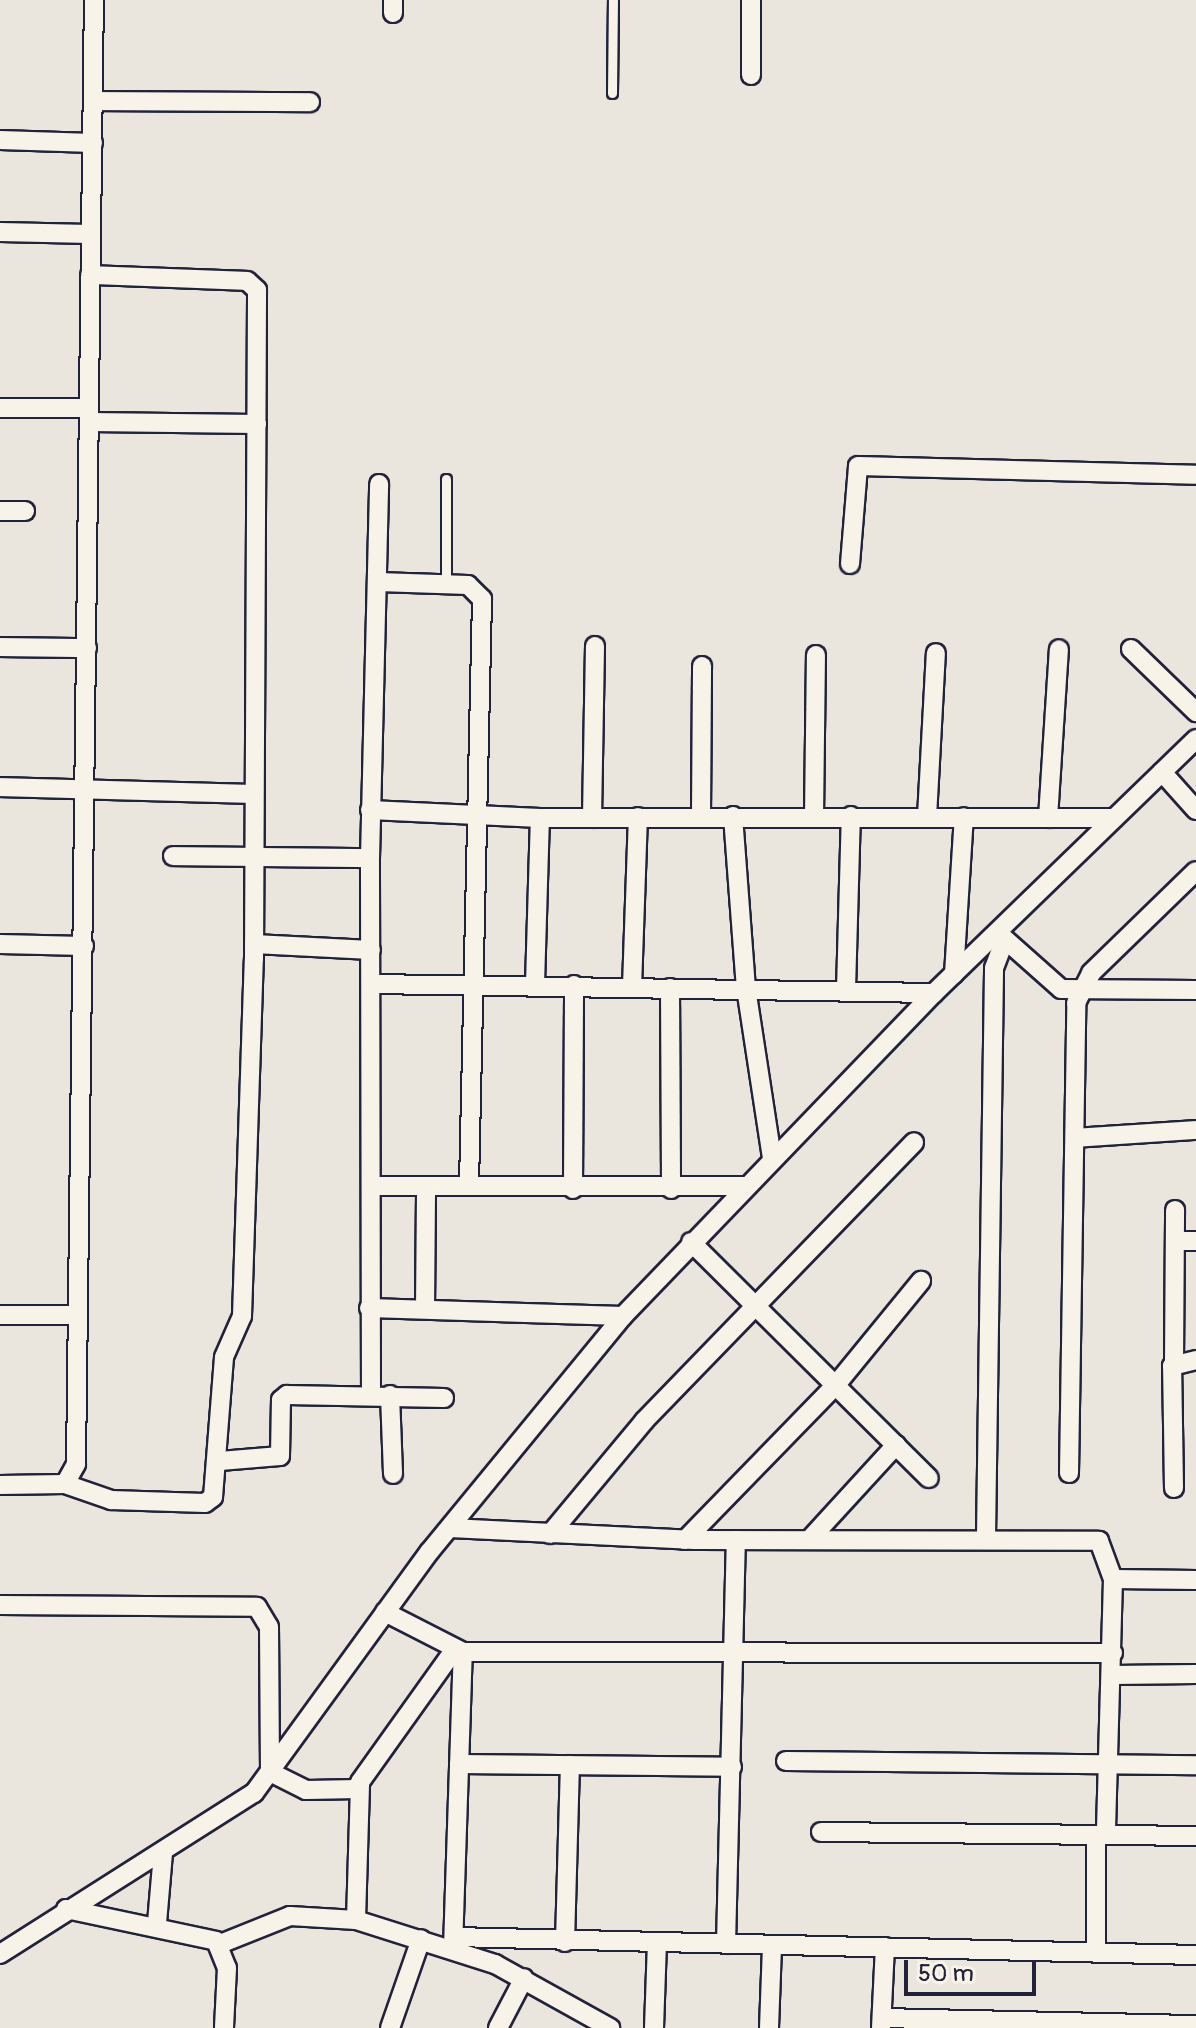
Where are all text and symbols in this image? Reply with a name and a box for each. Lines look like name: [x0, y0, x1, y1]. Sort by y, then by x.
scale bar: [908, 1944, 1040, 1994]
text: 50 m: [918, 1959, 974, 1988]

